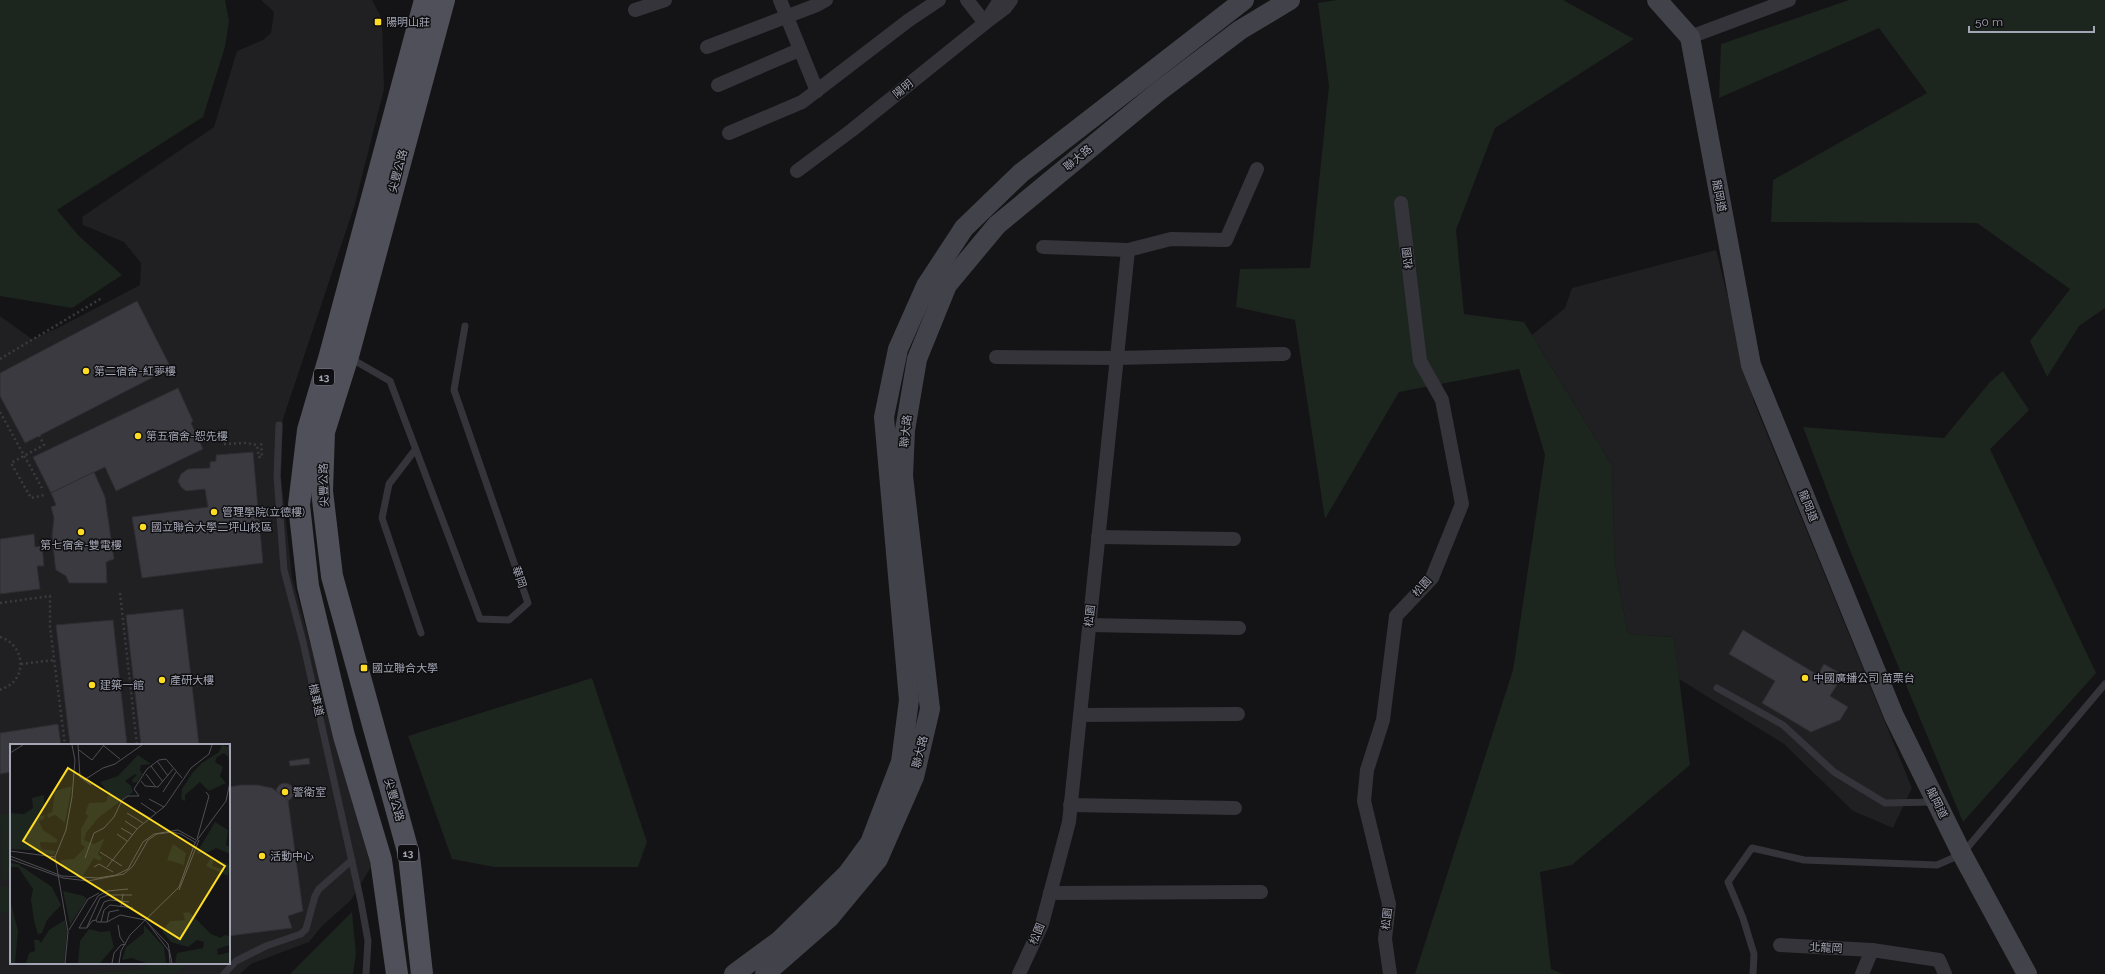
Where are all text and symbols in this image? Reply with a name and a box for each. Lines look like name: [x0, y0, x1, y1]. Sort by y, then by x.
scale bar: [1969, 8, 2094, 34]
text: 50 m: [1975, 15, 2003, 29]
place label: 陽明山莊: [386, 16, 430, 29]
marker: 陽明山莊: [373, 17, 383, 27]
street label: 陽明: [890, 77, 916, 101]
street label: 聯大路: [1061, 142, 1095, 174]
street label: 尖豐公路: [386, 148, 410, 194]
street label: 龍岡道: [1709, 179, 1729, 213]
street label: 松園: [1400, 246, 1416, 270]
place label: 第二宿舍-紅夢樓: [94, 365, 176, 378]
marker: 第二宿舍-紅夢樓: [81, 366, 91, 376]
road number: 13: [314, 369, 334, 385]
street label: 聯大路: [898, 414, 914, 448]
place label: 第五宿舍-恕先樓: [146, 430, 228, 443]
marker: 第五宿舍-恕先樓: [133, 431, 143, 441]
street label: 尖豐公路: [317, 463, 331, 507]
street label: 龍岡道: [1796, 488, 1820, 524]
place label: 管理學院(立德樓): [222, 506, 305, 519]
marker: 管理學院(立德樓): [209, 507, 219, 517]
place label: 國立聯合大學二坪山校區: [151, 521, 272, 534]
marker: 國立聯合大學二坪山校區: [138, 522, 148, 532]
marker: 第七宿舍-雙電樓: [76, 527, 86, 537]
place label: 第七宿舍-雙電樓: [40, 539, 122, 552]
street label: 華岡: [509, 564, 529, 590]
street label: 松園: [1410, 574, 1434, 600]
street label: 松園: [1082, 604, 1098, 628]
place label: 國立聯合大學: [372, 662, 438, 675]
marker: 國立聯合大學: [359, 663, 369, 673]
place label: 中國廣播公司 苗栗台: [1813, 672, 1915, 685]
marker: 中國廣播公司 苗栗台: [1800, 673, 1810, 683]
place label: 產研大樓: [170, 674, 214, 687]
marker: 產研大樓: [157, 675, 167, 685]
place label: 建築一館: [100, 679, 144, 692]
marker: 建築一館: [87, 680, 97, 690]
street label: 機車道: [306, 682, 326, 718]
street label: 聯大路: [910, 734, 930, 770]
inset map: [10, 744, 230, 964]
street label: 尖豐公路: [382, 777, 406, 823]
street label: 龍岡道: [1924, 785, 1950, 821]
place label: 警衛室: [293, 786, 326, 799]
marker: 警衛室: [280, 787, 290, 797]
road number: 13: [398, 845, 418, 861]
place label: 活動中心: [270, 850, 314, 863]
marker: 活動中心: [257, 851, 267, 861]
street label: 松園: [1379, 907, 1395, 931]
street label: 松園: [1027, 921, 1047, 947]
street label: 北龍岡: [1809, 941, 1843, 955]

